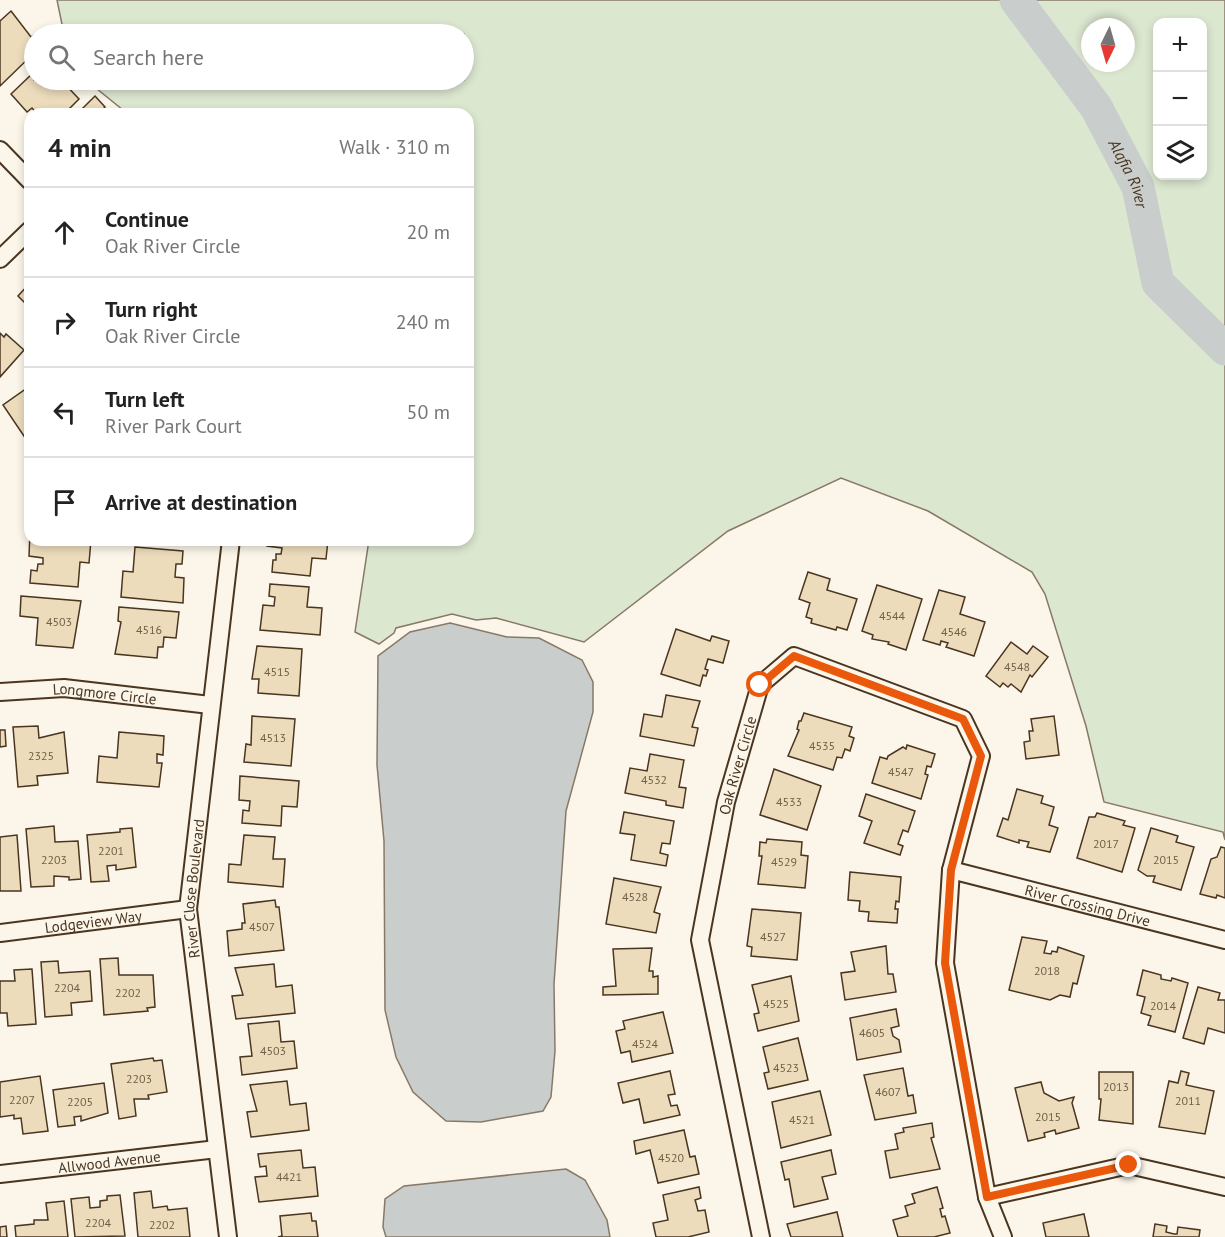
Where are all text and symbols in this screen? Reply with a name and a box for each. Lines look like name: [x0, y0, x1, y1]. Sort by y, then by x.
north arrow: [1081, 18, 1135, 72]
map controls: [1153, 18, 1207, 180]
button: +: [1153, 18, 1207, 72]
search box: [24, 24, 474, 90]
icon: search: [45, 41, 78, 74]
text: Search here: [93, 43, 204, 71]
button: −: [1153, 72, 1207, 126]
button: layers: [1153, 126, 1207, 180]
text: 4 min: [48, 131, 111, 164]
text: Walk · 310 m: [339, 134, 450, 160]
water label: Alafia River: [1104, 135, 1152, 211]
text: Continue: [105, 205, 189, 233]
icon: ahead: [48, 216, 81, 249]
text: 20 m: [407, 219, 450, 245]
text: Oak River Circle: [105, 233, 241, 259]
text: Turn right: [105, 295, 197, 323]
icon: right: [48, 306, 81, 339]
text: 240 m: [396, 309, 450, 335]
text: Oak River Circle: [105, 323, 241, 349]
text: Turn left: [105, 385, 185, 413]
icon: left: [48, 396, 81, 429]
text: 50 m: [407, 399, 450, 425]
text: River Park Court: [105, 413, 242, 439]
icon: arrive: [48, 486, 81, 519]
text: Arrive at destination: [105, 488, 297, 516]
house number: 4544: [879, 608, 906, 623]
house number: 4503: [46, 614, 72, 629]
house number: 4516: [136, 622, 162, 637]
house number: 4546: [941, 624, 967, 639]
house number: 4548: [1004, 659, 1030, 674]
house number: 4515: [264, 664, 290, 679]
route start: [746, 671, 772, 697]
street label: Longmore Circle: [52, 678, 158, 708]
street label: Oak River Circle: [714, 714, 760, 816]
house number: 4513: [260, 730, 286, 745]
house number: 4535: [809, 738, 835, 753]
house number: 2325: [28, 748, 54, 763]
house number: 4547: [888, 764, 914, 779]
house number: 4532: [641, 772, 667, 787]
house number: 4533: [776, 794, 802, 809]
street label: River Close Boulevard: [178, 818, 208, 959]
house number: 2017: [1093, 836, 1119, 851]
house number: 2201: [98, 843, 124, 858]
house number: 2203: [41, 852, 67, 867]
house number: 2015: [1153, 852, 1179, 867]
house number: 4529: [771, 854, 797, 869]
street label: River Crossing Drive: [1023, 880, 1152, 930]
house number: 4528: [622, 889, 648, 904]
street label: Lodgeview Way: [44, 905, 143, 937]
house number: 4507: [249, 919, 275, 934]
house number: 4527: [760, 929, 786, 944]
house number: 2018: [1034, 963, 1060, 978]
house number: 2204: [54, 980, 81, 995]
house number: 2202: [115, 985, 141, 1000]
house number: 4525: [763, 996, 789, 1011]
house number: 2014: [1150, 998, 1177, 1013]
house number: 4605: [859, 1025, 885, 1040]
house number: 4524: [632, 1036, 659, 1051]
house number: 4503: [260, 1043, 286, 1058]
house number: 4523: [773, 1060, 799, 1075]
house number: 2203: [126, 1071, 152, 1086]
house number: 2013: [1103, 1079, 1129, 1094]
house number: 4607: [875, 1084, 901, 1099]
house number: 2207: [9, 1092, 35, 1107]
house number: 2011: [1175, 1093, 1201, 1108]
house number: 2205: [67, 1094, 93, 1109]
house number: 2015: [1035, 1109, 1061, 1124]
house number: 4521: [789, 1112, 815, 1127]
street label: Allwood Avenue: [57, 1146, 162, 1177]
house number: 4520: [658, 1150, 685, 1165]
route end: [1115, 1151, 1141, 1177]
house number: 4421: [276, 1169, 302, 1184]
house number: 2204: [85, 1215, 112, 1230]
house number: 2202: [149, 1217, 175, 1232]

